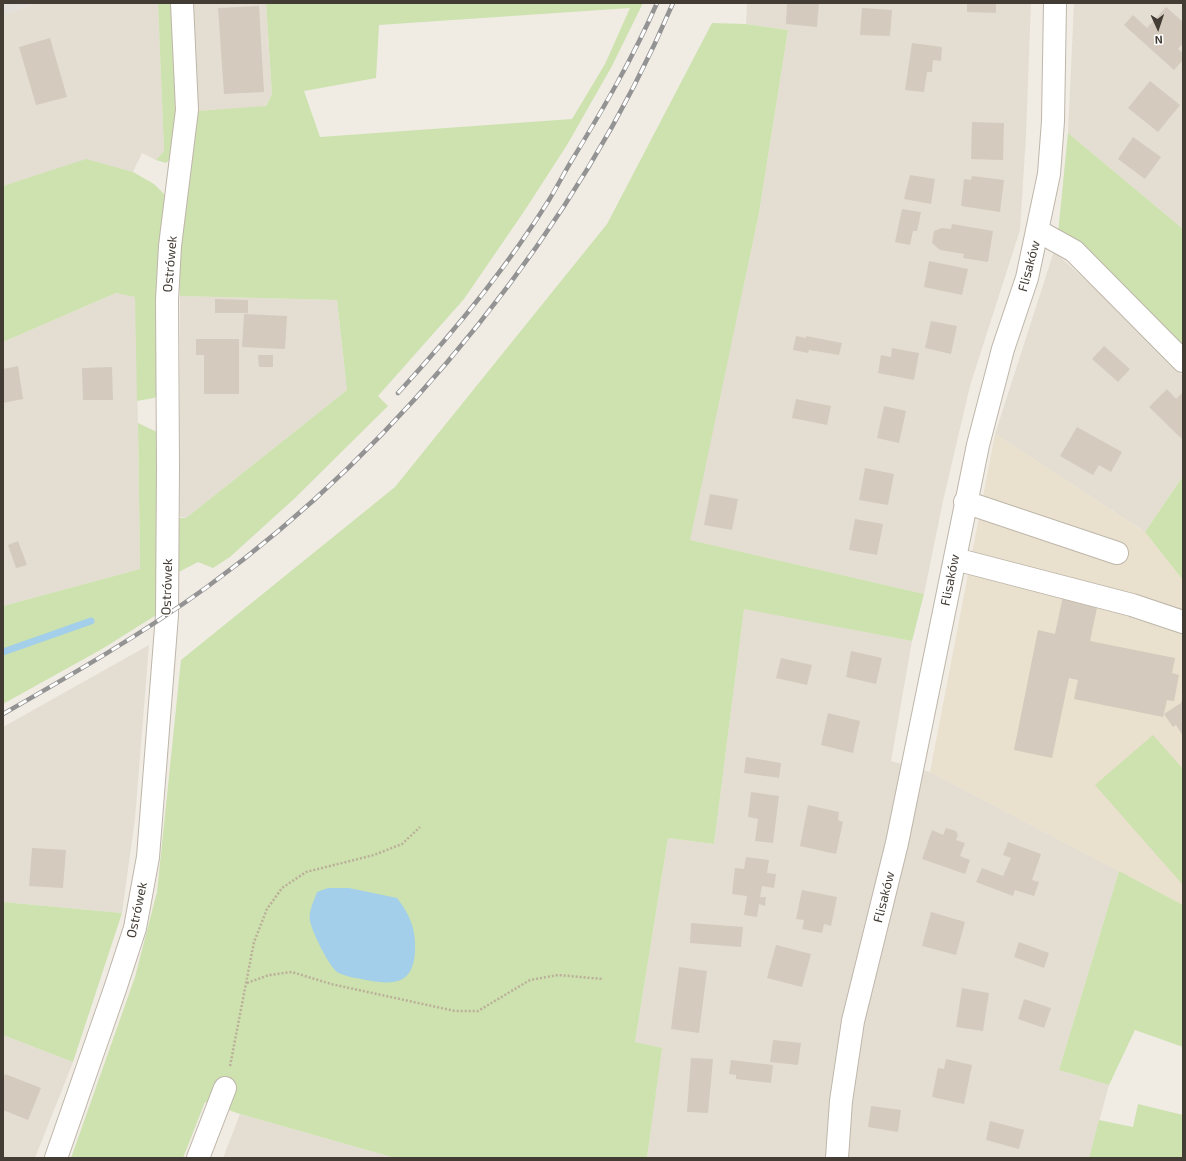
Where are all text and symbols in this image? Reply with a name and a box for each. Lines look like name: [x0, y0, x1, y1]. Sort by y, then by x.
north arrow: [1138, 8, 1178, 48]
text: N: [1154, 34, 1163, 47]
street label: Ostrówek: [160, 235, 180, 293]
street label: Flisaków: [1015, 239, 1043, 293]
street label: Flisaków: [937, 553, 963, 607]
street label: Ostrówek: [158, 558, 176, 616]
street label: Flisaków: [870, 870, 898, 924]
street label: Ostrówek: [123, 881, 151, 939]

